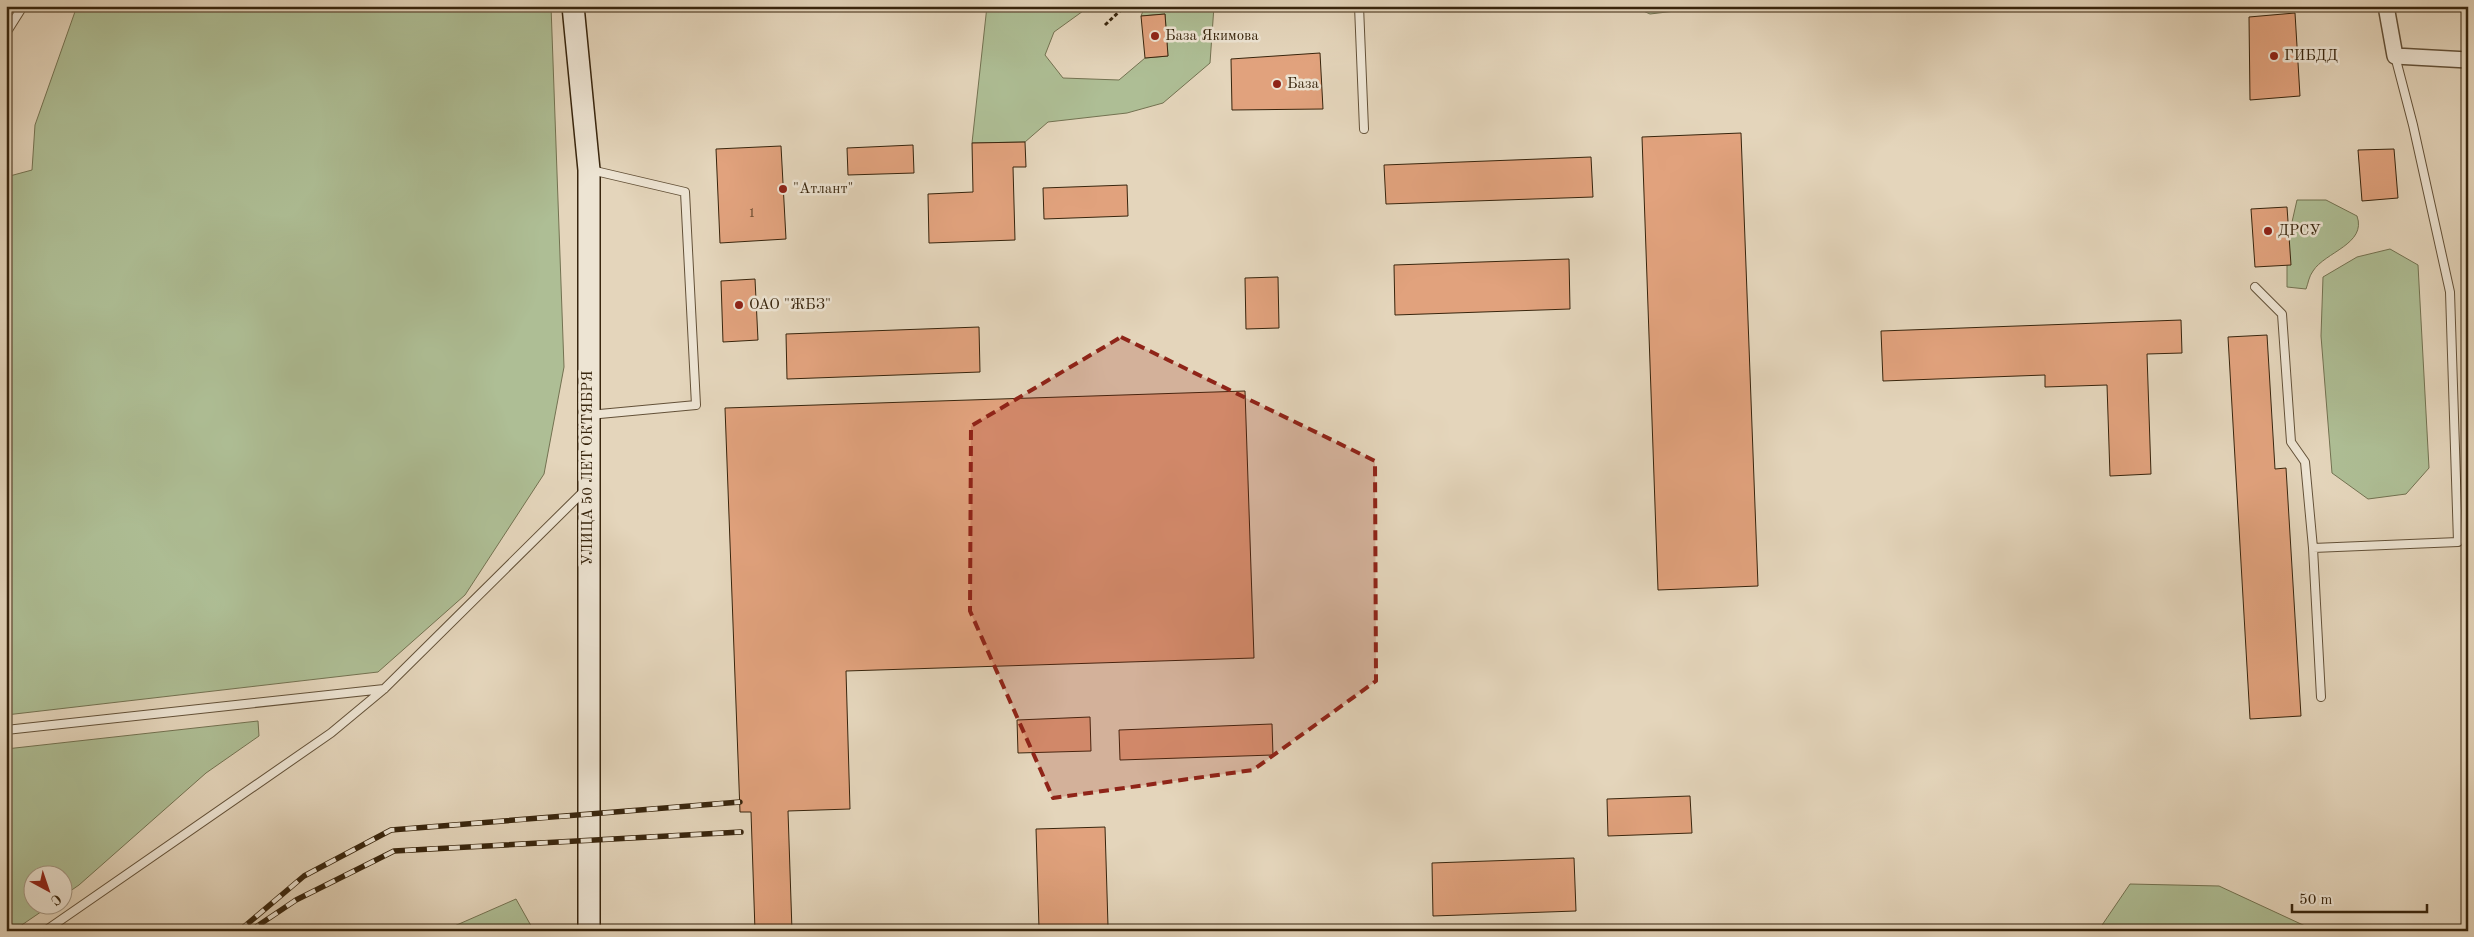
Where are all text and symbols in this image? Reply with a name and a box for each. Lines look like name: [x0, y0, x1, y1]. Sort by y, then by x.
place label: База Якимова: [1165, 29, 1259, 44]
marker: База Якимова: [1149, 30, 1161, 42]
place label: ГИБДД: [2284, 49, 2338, 64]
marker: ГИБДД: [2268, 50, 2280, 62]
place label: База: [1287, 77, 1320, 92]
marker: База: [1271, 78, 1283, 90]
place label: "Атлант": [793, 182, 853, 197]
marker: "Атлант": [777, 183, 789, 195]
house number: 1: [749, 208, 755, 220]
place label: ДРСУ: [2278, 224, 2321, 239]
marker: ДРСУ: [2262, 225, 2274, 237]
place label: ОАО "ЖБЗ": [749, 298, 831, 313]
marker: ОАО "ЖБЗ": [733, 299, 745, 311]
street label: УЛИЦА 50 ЛЕТ ОКТЯБРЯ: [581, 370, 596, 566]
north arrow: [22, 864, 72, 914]
scale bar: [2292, 882, 2426, 914]
text: С: [48, 891, 64, 908]
text: 50 m: [2299, 893, 2333, 908]

